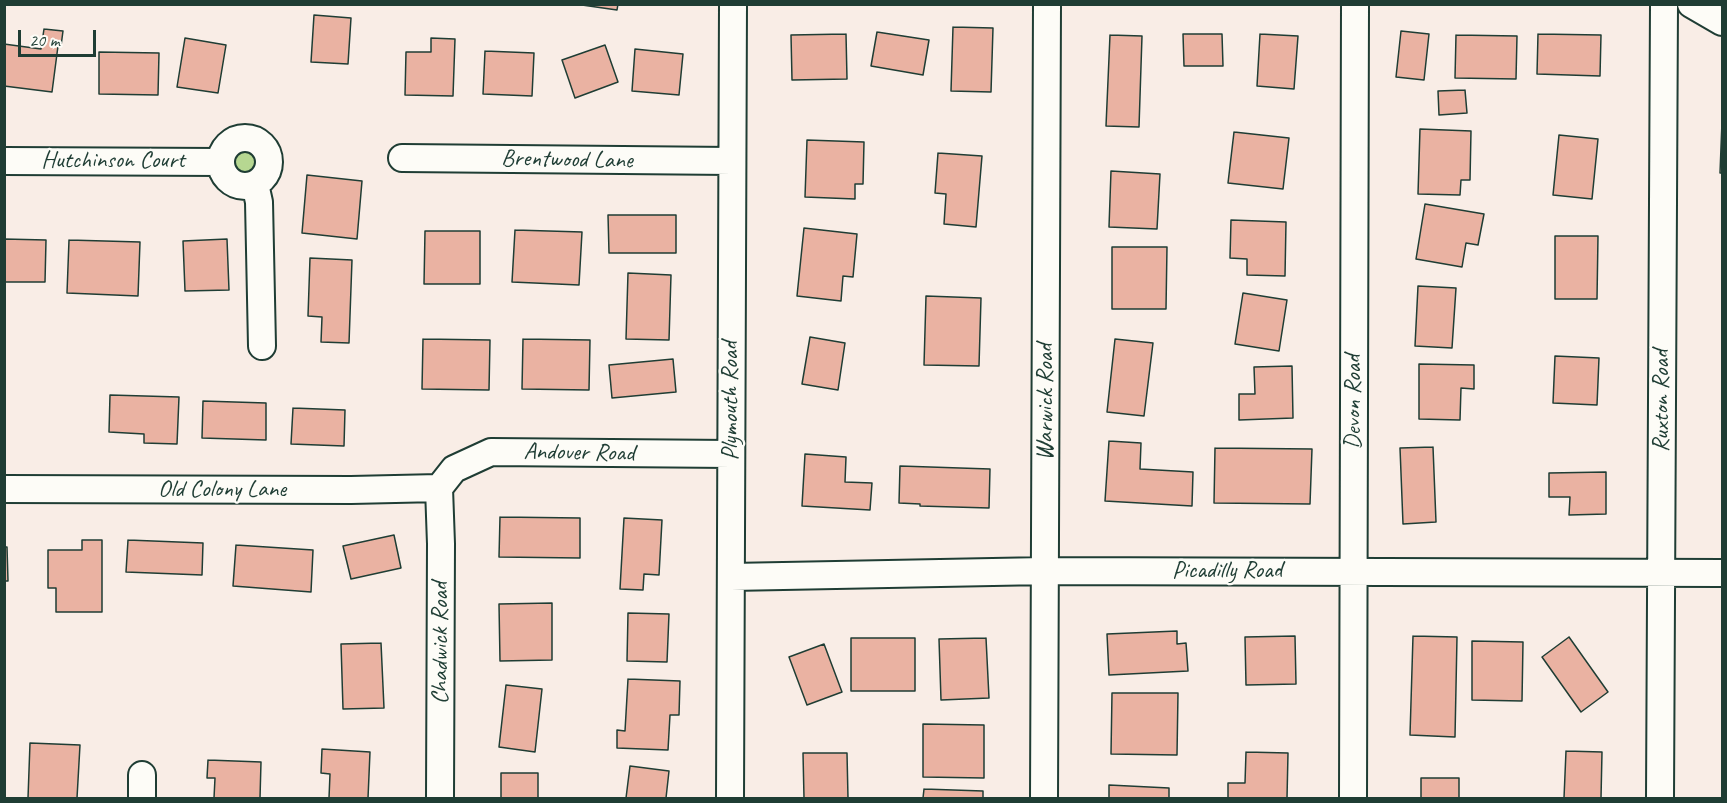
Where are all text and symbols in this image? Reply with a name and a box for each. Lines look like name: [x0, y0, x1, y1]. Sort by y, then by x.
scale bar: [21, 18, 99, 56]
text: 20 m: [29, 29, 60, 51]
street label: Brentwood Lane: [501, 144, 633, 176]
street label: Hutchinson Court: [41, 147, 185, 175]
street label: Plymouth Road: [717, 341, 745, 461]
street label: Warwick Road: [1032, 344, 1060, 460]
street label: Ruxton Road: [1648, 350, 1676, 452]
street label: Devon Road: [1340, 354, 1368, 450]
street label: Andover Road: [523, 438, 635, 468]
street label: Old Colony Lane: [158, 476, 286, 504]
street label: Picadilly Road: [1172, 557, 1282, 585]
street label: Chadwick Road: [427, 582, 455, 704]

